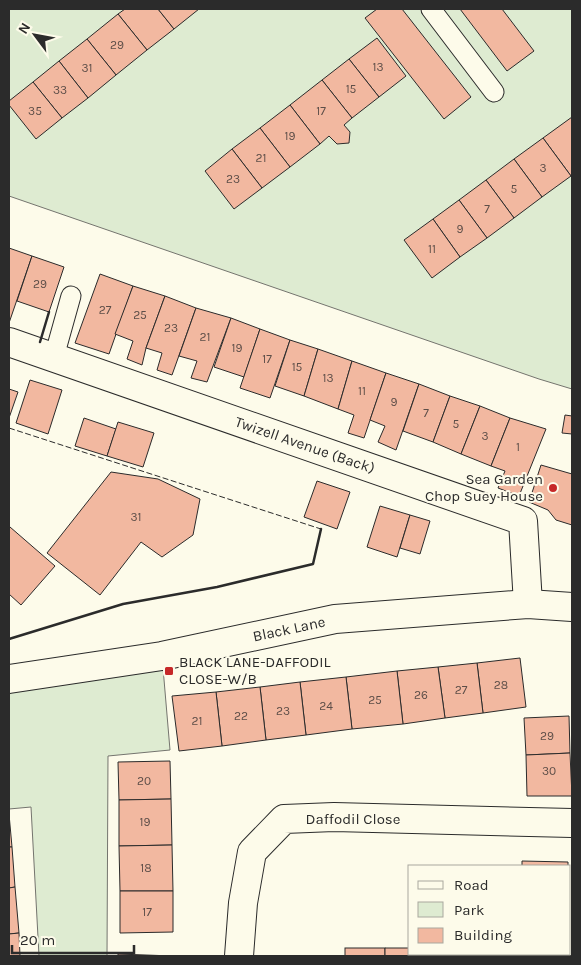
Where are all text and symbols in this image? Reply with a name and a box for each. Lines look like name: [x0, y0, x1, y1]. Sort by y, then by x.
north arrow: [10, 10, 60, 60]
text: N: [15, 20, 34, 37]
house number: 29: [110, 38, 124, 52]
house number: 13: [372, 60, 384, 74]
house number: 31: [81, 61, 93, 75]
house number: 15: [346, 82, 357, 96]
house number: 33: [53, 83, 67, 97]
house number: 35: [28, 104, 42, 118]
house number: 17: [316, 104, 326, 118]
house number: 19: [285, 129, 295, 143]
house number: 21: [256, 151, 266, 165]
house number: 3: [539, 161, 547, 175]
house number: 23: [226, 172, 240, 186]
house number: 5: [511, 182, 518, 196]
house number: 7: [484, 202, 490, 216]
house number: 9: [457, 222, 464, 236]
house number: 11: [428, 242, 436, 256]
house number: 29: [33, 277, 47, 291]
house number: 27: [99, 303, 112, 317]
house number: 25: [133, 308, 147, 322]
house number: 23: [164, 321, 178, 335]
house number: 21: [200, 330, 210, 344]
house number: 19: [232, 341, 242, 355]
house number: 17: [262, 352, 272, 366]
house number: 15: [292, 360, 303, 374]
house number: 13: [322, 371, 334, 385]
house number: 11: [358, 384, 366, 398]
house number: 9: [391, 395, 398, 409]
house number: 7: [423, 406, 429, 420]
street label: Twizell Avenue (Back): [233, 413, 377, 477]
house number: 5: [453, 417, 460, 431]
house number: 3: [481, 429, 489, 443]
house number: 1: [516, 440, 520, 454]
place label: Sea Garden Chop Suey House: [425, 470, 543, 505]
marker: Sea Garden Chop Suey House: [547, 482, 559, 494]
house number: 31: [130, 510, 142, 524]
street label: Black Lane: [251, 613, 327, 645]
place label: BLACK LANE-DAFFODIL CLOSE-W/B: [179, 653, 330, 688]
marker: BLACK LANE-DAFFODIL CLOSE-W/B: [163, 665, 175, 677]
house number: 28: [494, 678, 508, 692]
house number: 27: [455, 683, 468, 697]
house number: 26: [414, 688, 428, 702]
house number: 25: [368, 693, 382, 707]
house number: 24: [319, 699, 333, 713]
house number: 23: [276, 704, 290, 718]
house number: 22: [234, 709, 248, 723]
house number: 21: [192, 714, 202, 728]
house number: 29: [540, 729, 554, 743]
house number: 30: [542, 764, 556, 778]
house number: 20: [137, 774, 151, 788]
street label: Daffodil Close: [306, 810, 400, 828]
house number: 19: [140, 815, 150, 829]
house number: 18: [140, 861, 152, 875]
legend: [408, 865, 571, 955]
text: Road: [454, 876, 489, 894]
text: Park: [454, 901, 484, 919]
house number: 17: [142, 905, 152, 919]
scale bar: [12, 922, 135, 954]
text: Building: [454, 926, 512, 944]
text: 20 m: [20, 931, 55, 949]

